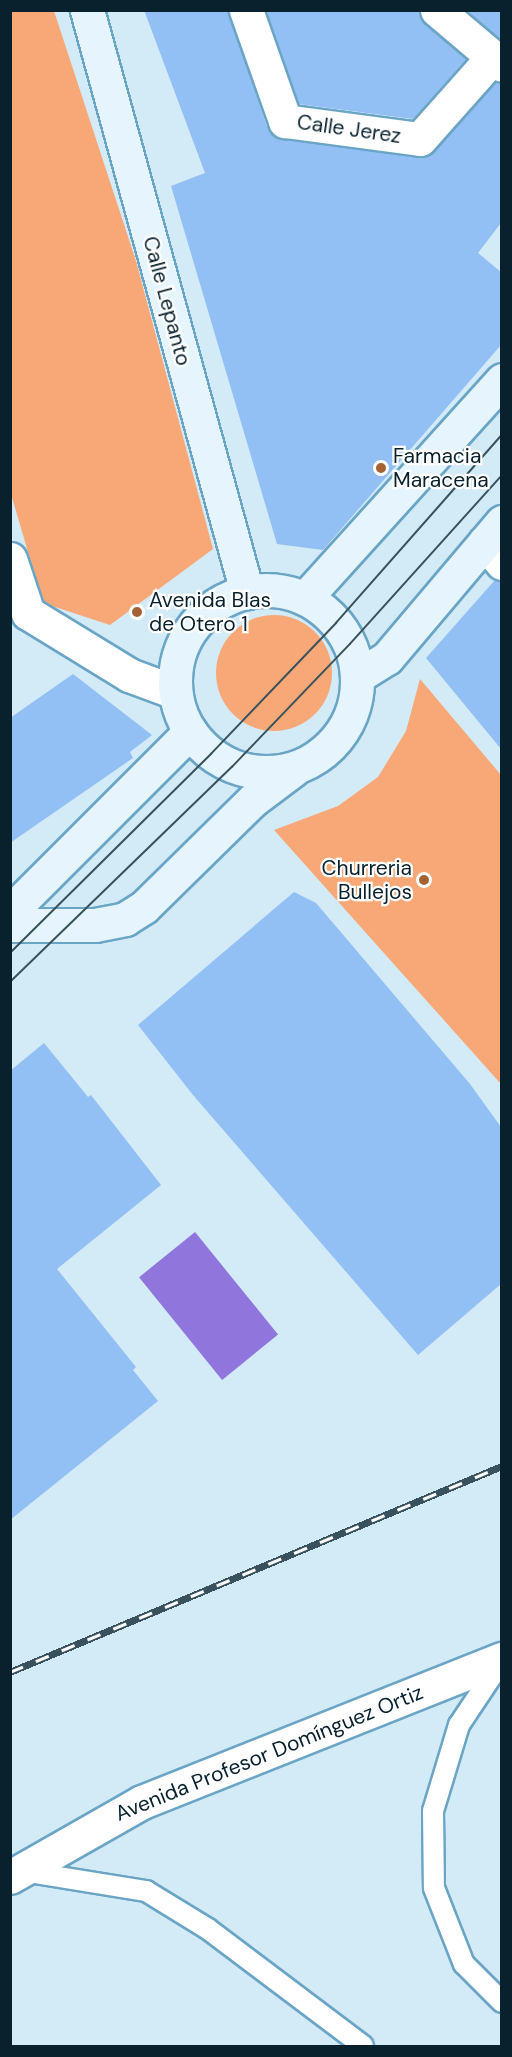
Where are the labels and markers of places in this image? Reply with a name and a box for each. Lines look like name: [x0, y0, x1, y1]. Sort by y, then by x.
place label: Farmacia Maracena: [393, 443, 489, 493]
marker: Farmacia Maracena: [374, 461, 388, 475]
place label: Avenida Blas de Otero 1: [149, 587, 271, 637]
marker: Avenida Blas de Otero 1: [130, 605, 144, 619]
place label: Churreria Bullejos: [322, 855, 412, 905]
marker: Churreria Bullejos: [417, 873, 431, 887]

